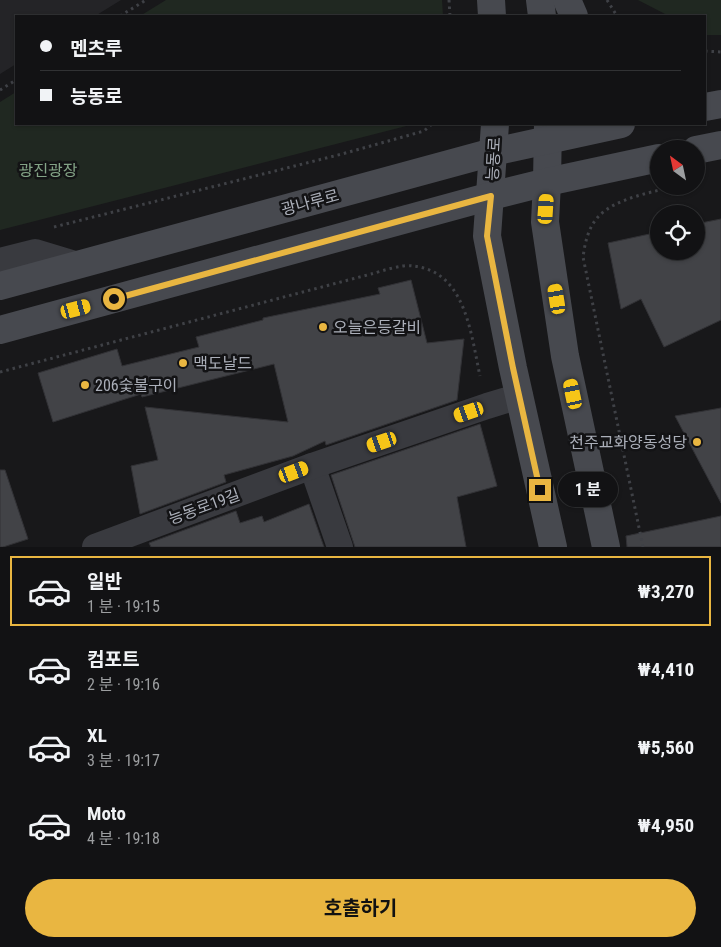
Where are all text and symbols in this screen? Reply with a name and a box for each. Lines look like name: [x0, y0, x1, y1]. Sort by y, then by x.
text: 멘츠루: [70, 37, 122, 60]
text: 능동로: [70, 85, 122, 108]
street label: 능동로: [483, 136, 504, 182]
north arrow: [650, 140, 705, 195]
map controls: [650, 140, 705, 260]
park label: 광진광장: [19, 161, 78, 180]
street label: 광나루로: [279, 186, 341, 219]
car: [537, 194, 554, 224]
button: locate: [650, 205, 705, 260]
car: [547, 283, 566, 315]
route start: [103, 288, 125, 310]
car: [59, 298, 92, 320]
place label: 오늘은등갈비: [333, 318, 421, 337]
marker: 오늘은등갈비: [317, 321, 329, 333]
place label: 맥도날드: [193, 354, 252, 373]
marker: 맥도날드: [177, 357, 189, 369]
place label: 206숯불구이: [95, 376, 178, 395]
car: [562, 378, 583, 410]
marker: 206숯불구이: [79, 379, 91, 391]
car: [452, 400, 485, 424]
car: [365, 430, 398, 454]
place label: 천주교화양동성당: [569, 433, 687, 452]
marker: 천주교화양동성당: [691, 436, 703, 448]
car: [277, 460, 310, 484]
callout: 1 분: [558, 472, 618, 508]
route end: [529, 479, 551, 501]
text: 1 분: [575, 480, 601, 499]
street label: 능동로19길: [166, 485, 243, 528]
icon: car: [27, 569, 72, 614]
text: 일반: [87, 570, 122, 593]
text: ₩3,270: [638, 580, 694, 603]
text: 1 분 · 19:15: [87, 597, 160, 616]
icon: car: [27, 647, 72, 692]
text: 컴포트: [87, 648, 139, 671]
text: ₩4,410: [638, 658, 694, 681]
text: 2 분 · 19:16: [87, 675, 160, 694]
text: XL: [87, 724, 107, 747]
icon: car: [27, 725, 72, 770]
text: ₩5,560: [638, 736, 694, 759]
text: 3 분 · 19:17: [87, 751, 160, 770]
text: Moto: [87, 802, 126, 825]
icon: car: [27, 803, 72, 848]
text: ₩4,950: [638, 814, 694, 837]
text: 4 분 · 19:18: [87, 829, 160, 848]
button: 호출하기: [25, 879, 696, 937]

